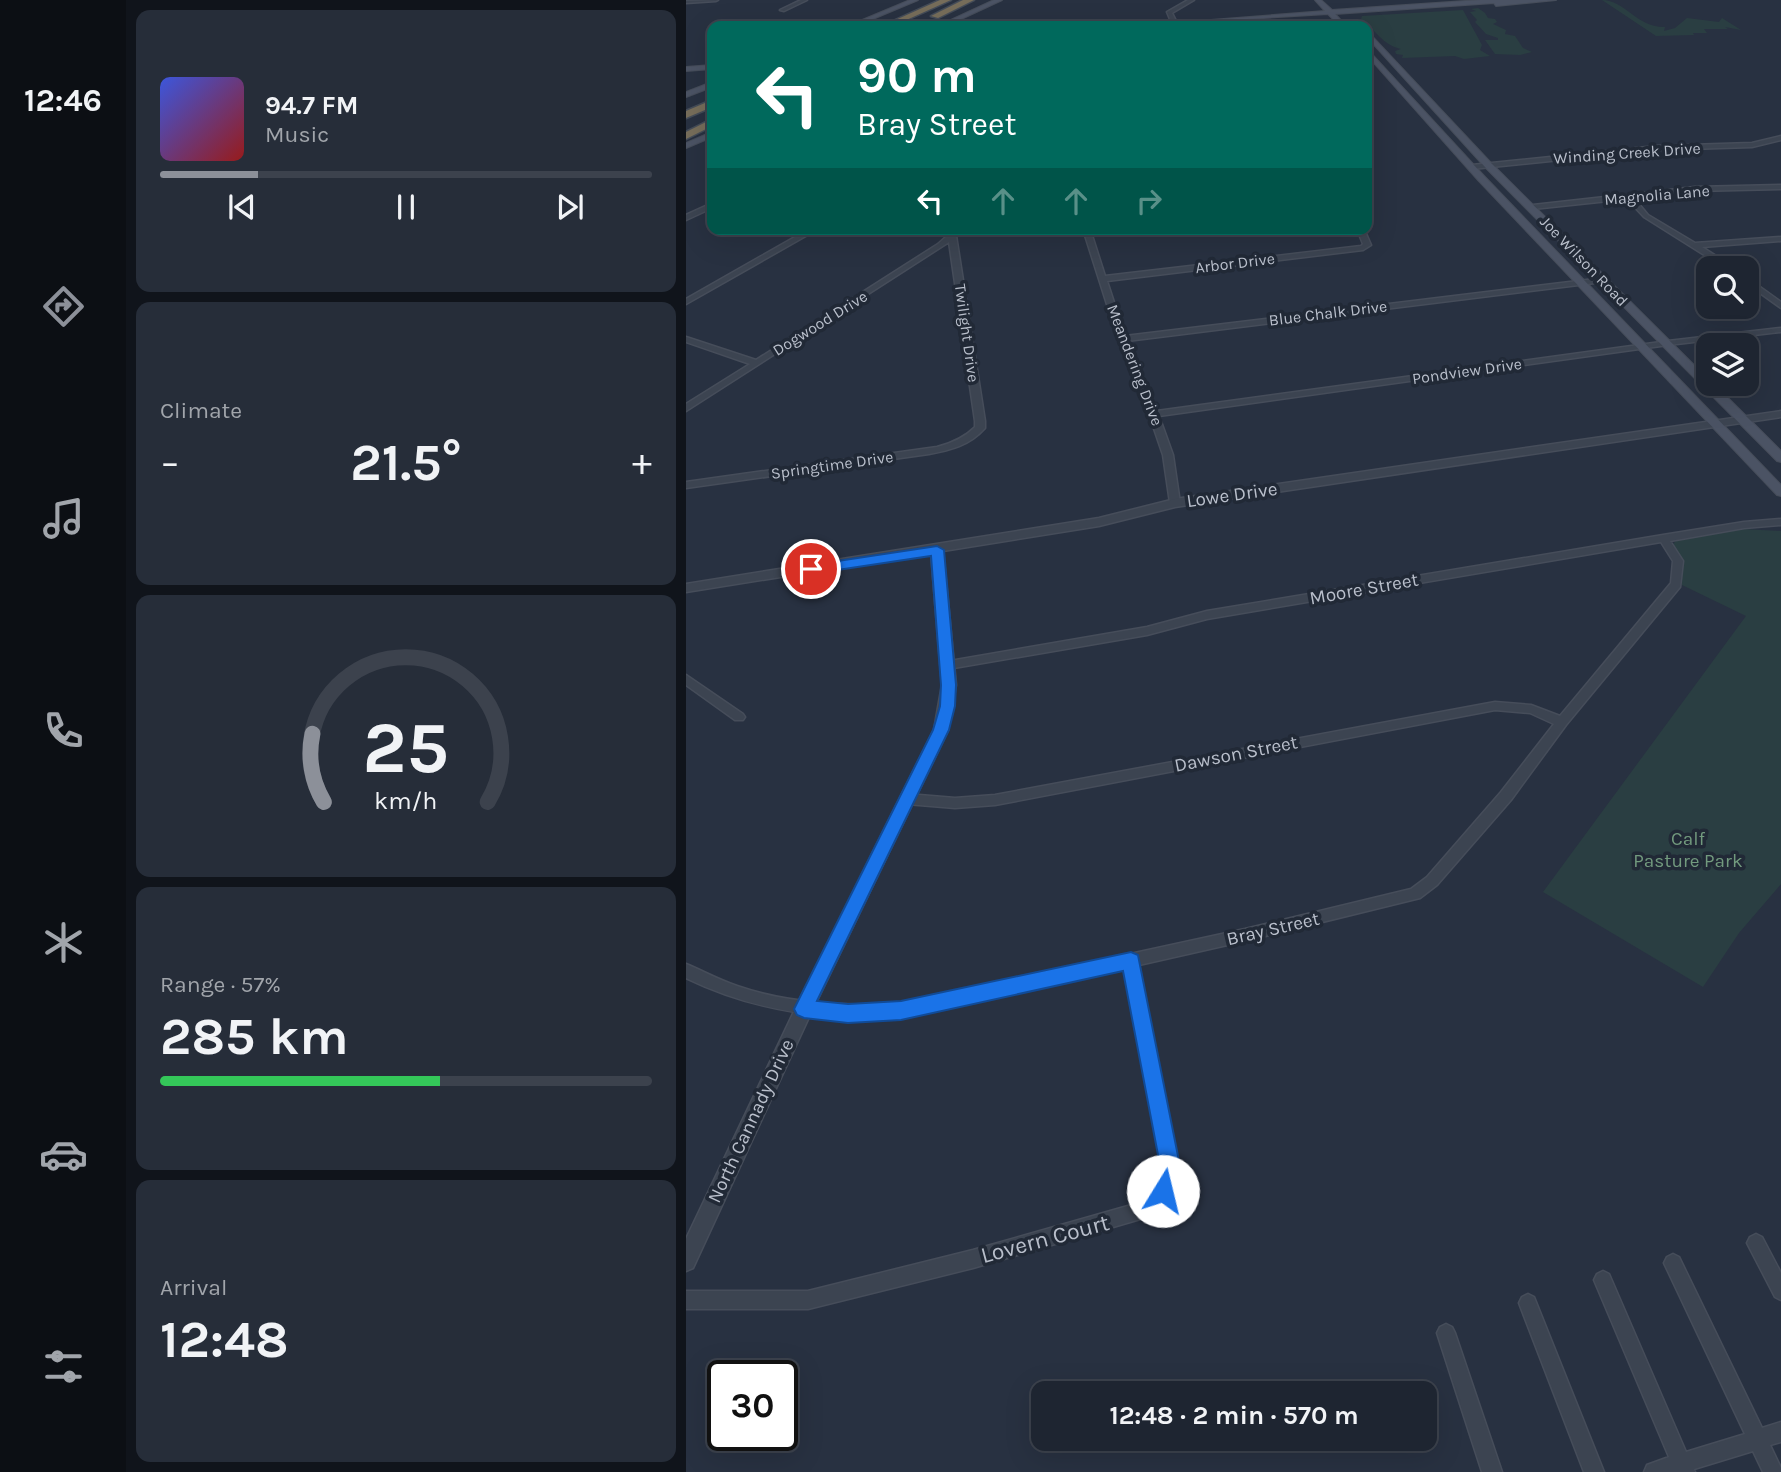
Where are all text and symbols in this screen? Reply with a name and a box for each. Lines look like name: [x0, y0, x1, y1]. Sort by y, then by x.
text: 90 m: [857, 47, 977, 104]
icon: left: [742, 49, 833, 140]
text: 12:46: [24, 82, 102, 119]
text: 94.7 FM: [265, 90, 358, 121]
text: Bray Street: [857, 106, 1016, 143]
text: Music: [265, 121, 329, 148]
street label: Winding Creek Drive: [1553, 138, 1701, 168]
street label: Magnolia Lane: [1603, 181, 1711, 209]
icon: left: [911, 182, 949, 220]
icon: ahead: [984, 182, 1022, 220]
icon: ahead: [1057, 182, 1095, 220]
icon: right: [1130, 182, 1168, 220]
icon: previous: [223, 188, 261, 226]
icon: pause: [387, 188, 425, 226]
icon: next: [551, 188, 589, 226]
street label: Joe Wilson Road: [1536, 212, 1632, 310]
street label: Arbor Drive: [1194, 249, 1276, 277]
map controls: [1696, 256, 1759, 396]
button: search: [1696, 256, 1759, 319]
icon: directions: [39, 282, 88, 331]
street label: Twilight Drive: [951, 283, 983, 383]
street label: Dogwood Drive: [769, 286, 871, 360]
street label: Blue Chalk Drive: [1268, 296, 1388, 330]
street label: Meandering Drive: [1103, 302, 1167, 428]
button: layers: [1696, 333, 1759, 396]
street label: Pondview Drive: [1411, 354, 1523, 388]
text: Climate: [160, 397, 242, 424]
text: 21.5°: [350, 432, 462, 493]
text: −: [160, 440, 180, 485]
text: +: [632, 440, 652, 485]
street label: Springtime Drive: [770, 447, 894, 483]
street label: Lowe Drive: [1185, 478, 1279, 512]
icon: music: [39, 494, 88, 543]
pin: [781, 539, 841, 599]
icon: arrive: [792, 550, 830, 588]
street label: Moore Street: [1308, 569, 1420, 609]
text: 25: [363, 705, 449, 790]
icon: phone: [39, 706, 88, 755]
street label: Dawson Street: [1172, 731, 1300, 777]
text: km/h: [374, 786, 438, 815]
park label: Calf Pasture Park: [1633, 828, 1743, 872]
street label: Bray Street: [1224, 908, 1322, 950]
icon: climate: [39, 918, 88, 967]
text: Range · 57%: [160, 971, 281, 998]
text: 285 km: [160, 1006, 349, 1067]
street label: North Cannady Drive: [703, 1036, 799, 1206]
icon: car: [39, 1130, 88, 1179]
position arrow: [1126, 1154, 1200, 1228]
street label: Lovern Court: [978, 1209, 1113, 1269]
text: Arrival: [160, 1274, 227, 1301]
text: 12:48: [160, 1309, 289, 1370]
icon: filters: [39, 1342, 88, 1391]
speed limit sign: 30: [707, 1360, 798, 1451]
text: 12:48 · 2 min · 570 m: [1109, 1400, 1359, 1431]

